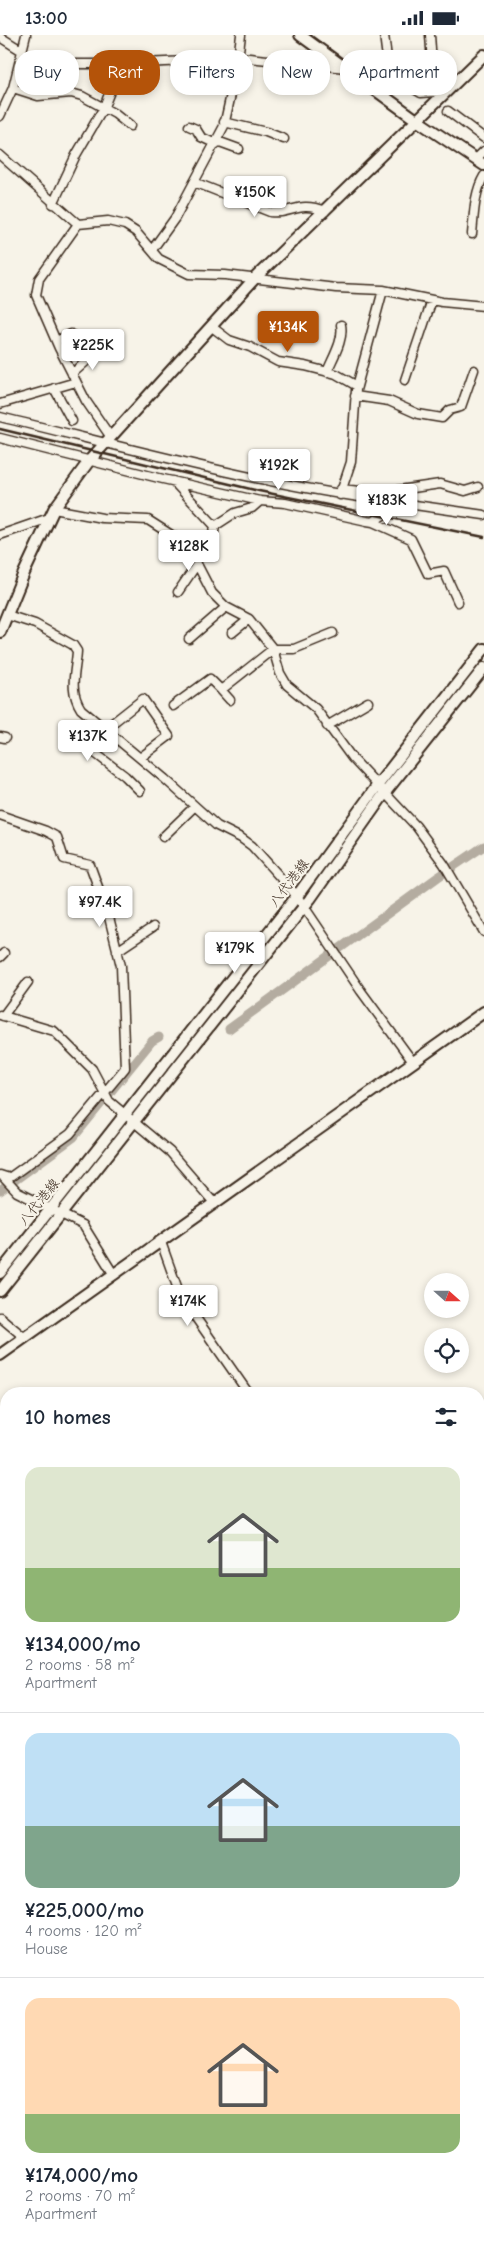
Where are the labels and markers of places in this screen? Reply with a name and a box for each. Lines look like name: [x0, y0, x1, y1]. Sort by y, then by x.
pin: ¥150K: [220, 175, 290, 218]
pin: ¥134K: [253, 311, 323, 353]
pin: ¥225K: [58, 329, 128, 371]
pin: ¥192K: [244, 449, 314, 491]
pin: ¥183K: [352, 483, 422, 526]
pin: ¥128K: [154, 529, 224, 572]
pin: ¥137K: [53, 719, 123, 762]
pin: ¥97.4K: [59, 885, 141, 928]
pin: ¥179K: [200, 931, 270, 974]
pin: ¥174K: [153, 1285, 223, 1327]

